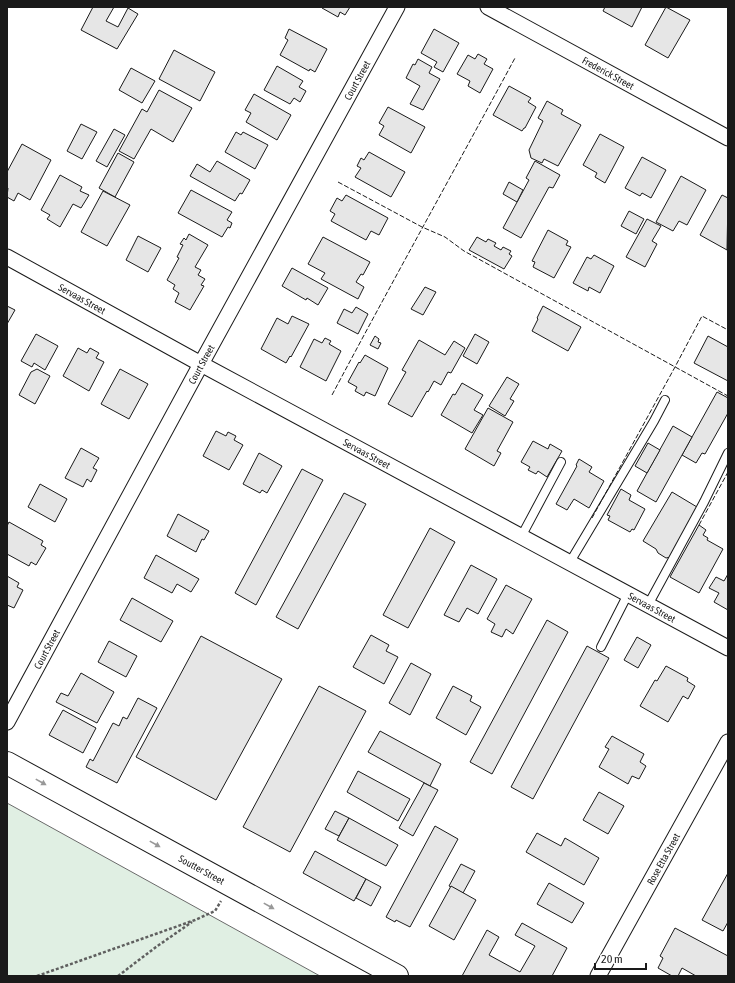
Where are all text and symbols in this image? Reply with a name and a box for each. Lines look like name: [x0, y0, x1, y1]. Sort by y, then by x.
street label: Frederick Street: [580, 55, 636, 92]
street label: Court Street: [342, 59, 373, 102]
street label: Servaas Street: [57, 282, 108, 316]
street label: Court Street: [186, 343, 217, 386]
street label: Servaas Street: [341, 437, 392, 471]
street label: Servaas Street: [626, 590, 677, 625]
street label: Court Street: [32, 628, 62, 671]
one-way arrow: [35, 778, 47, 785]
street label: Rose Etta Street: [645, 831, 682, 887]
one-way arrow: [149, 841, 161, 847]
street label: Soutter Street: [177, 853, 226, 887]
one-way arrow: [264, 903, 275, 910]
scale bar: [595, 945, 646, 971]
text: 20 m: [601, 952, 623, 966]

